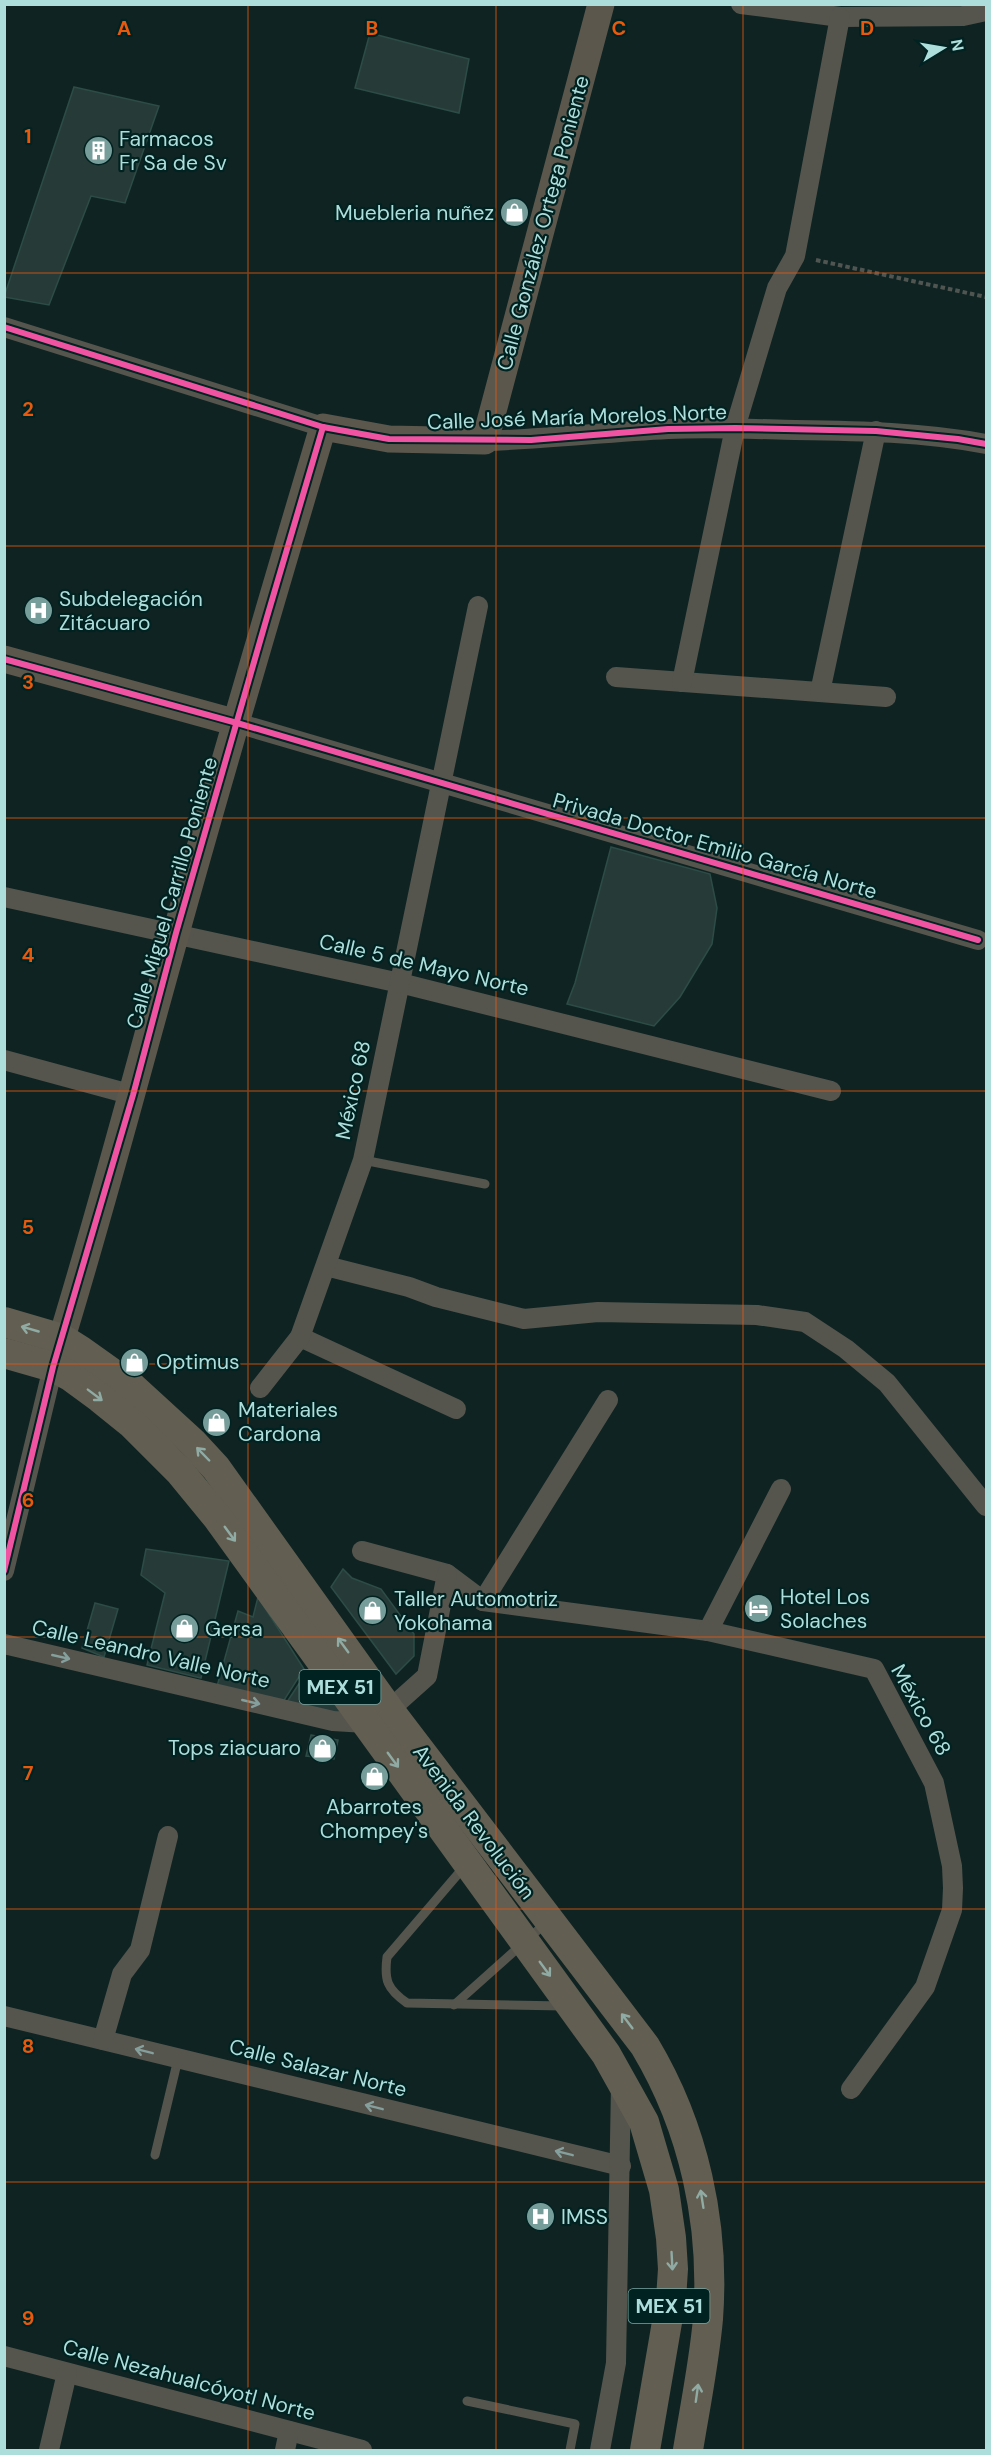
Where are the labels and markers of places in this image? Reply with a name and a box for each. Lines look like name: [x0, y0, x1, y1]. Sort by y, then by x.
place label: Farmacos Fr Sa de Sv: [119, 125, 227, 177]
building icon: Farmacos Fr Sa de Sv: [82, 135, 114, 167]
shop icon: Muebleria nuñez: [499, 197, 531, 229]
place label: Muebleria nuñez: [335, 199, 494, 227]
place label: Subdelegación Zitácuaro: [59, 585, 203, 637]
hospital icon: Subdelegación Zitácuaro: [22, 595, 54, 627]
shop icon: Optimus: [119, 1346, 151, 1378]
place label: Optimus: [156, 1348, 240, 1376]
place label: Materiales Cardona: [238, 1396, 338, 1448]
shop icon: Materiales Cardona: [201, 1406, 233, 1438]
place label: Hotel Los Solaches: [780, 1583, 870, 1635]
place label: Taller Automotriz Yokohama: [394, 1585, 558, 1637]
hotel icon: Hotel Los Solaches: [743, 1593, 775, 1625]
shop icon: Taller Automotriz Yokohama: [357, 1595, 389, 1627]
shop icon: Gersa: [168, 1613, 200, 1645]
place label: Gersa: [205, 1615, 263, 1643]
shop icon: Tops ziacuaro: [306, 1732, 338, 1764]
place label: Tops ziacuaro: [168, 1734, 301, 1762]
shop icon: Abarrotes Chompey's: [358, 1760, 390, 1792]
place label: Abarrotes Chompey's: [320, 1793, 428, 1845]
hospital icon: IMSS: [524, 2201, 556, 2233]
place label: IMSS: [561, 2203, 608, 2231]

